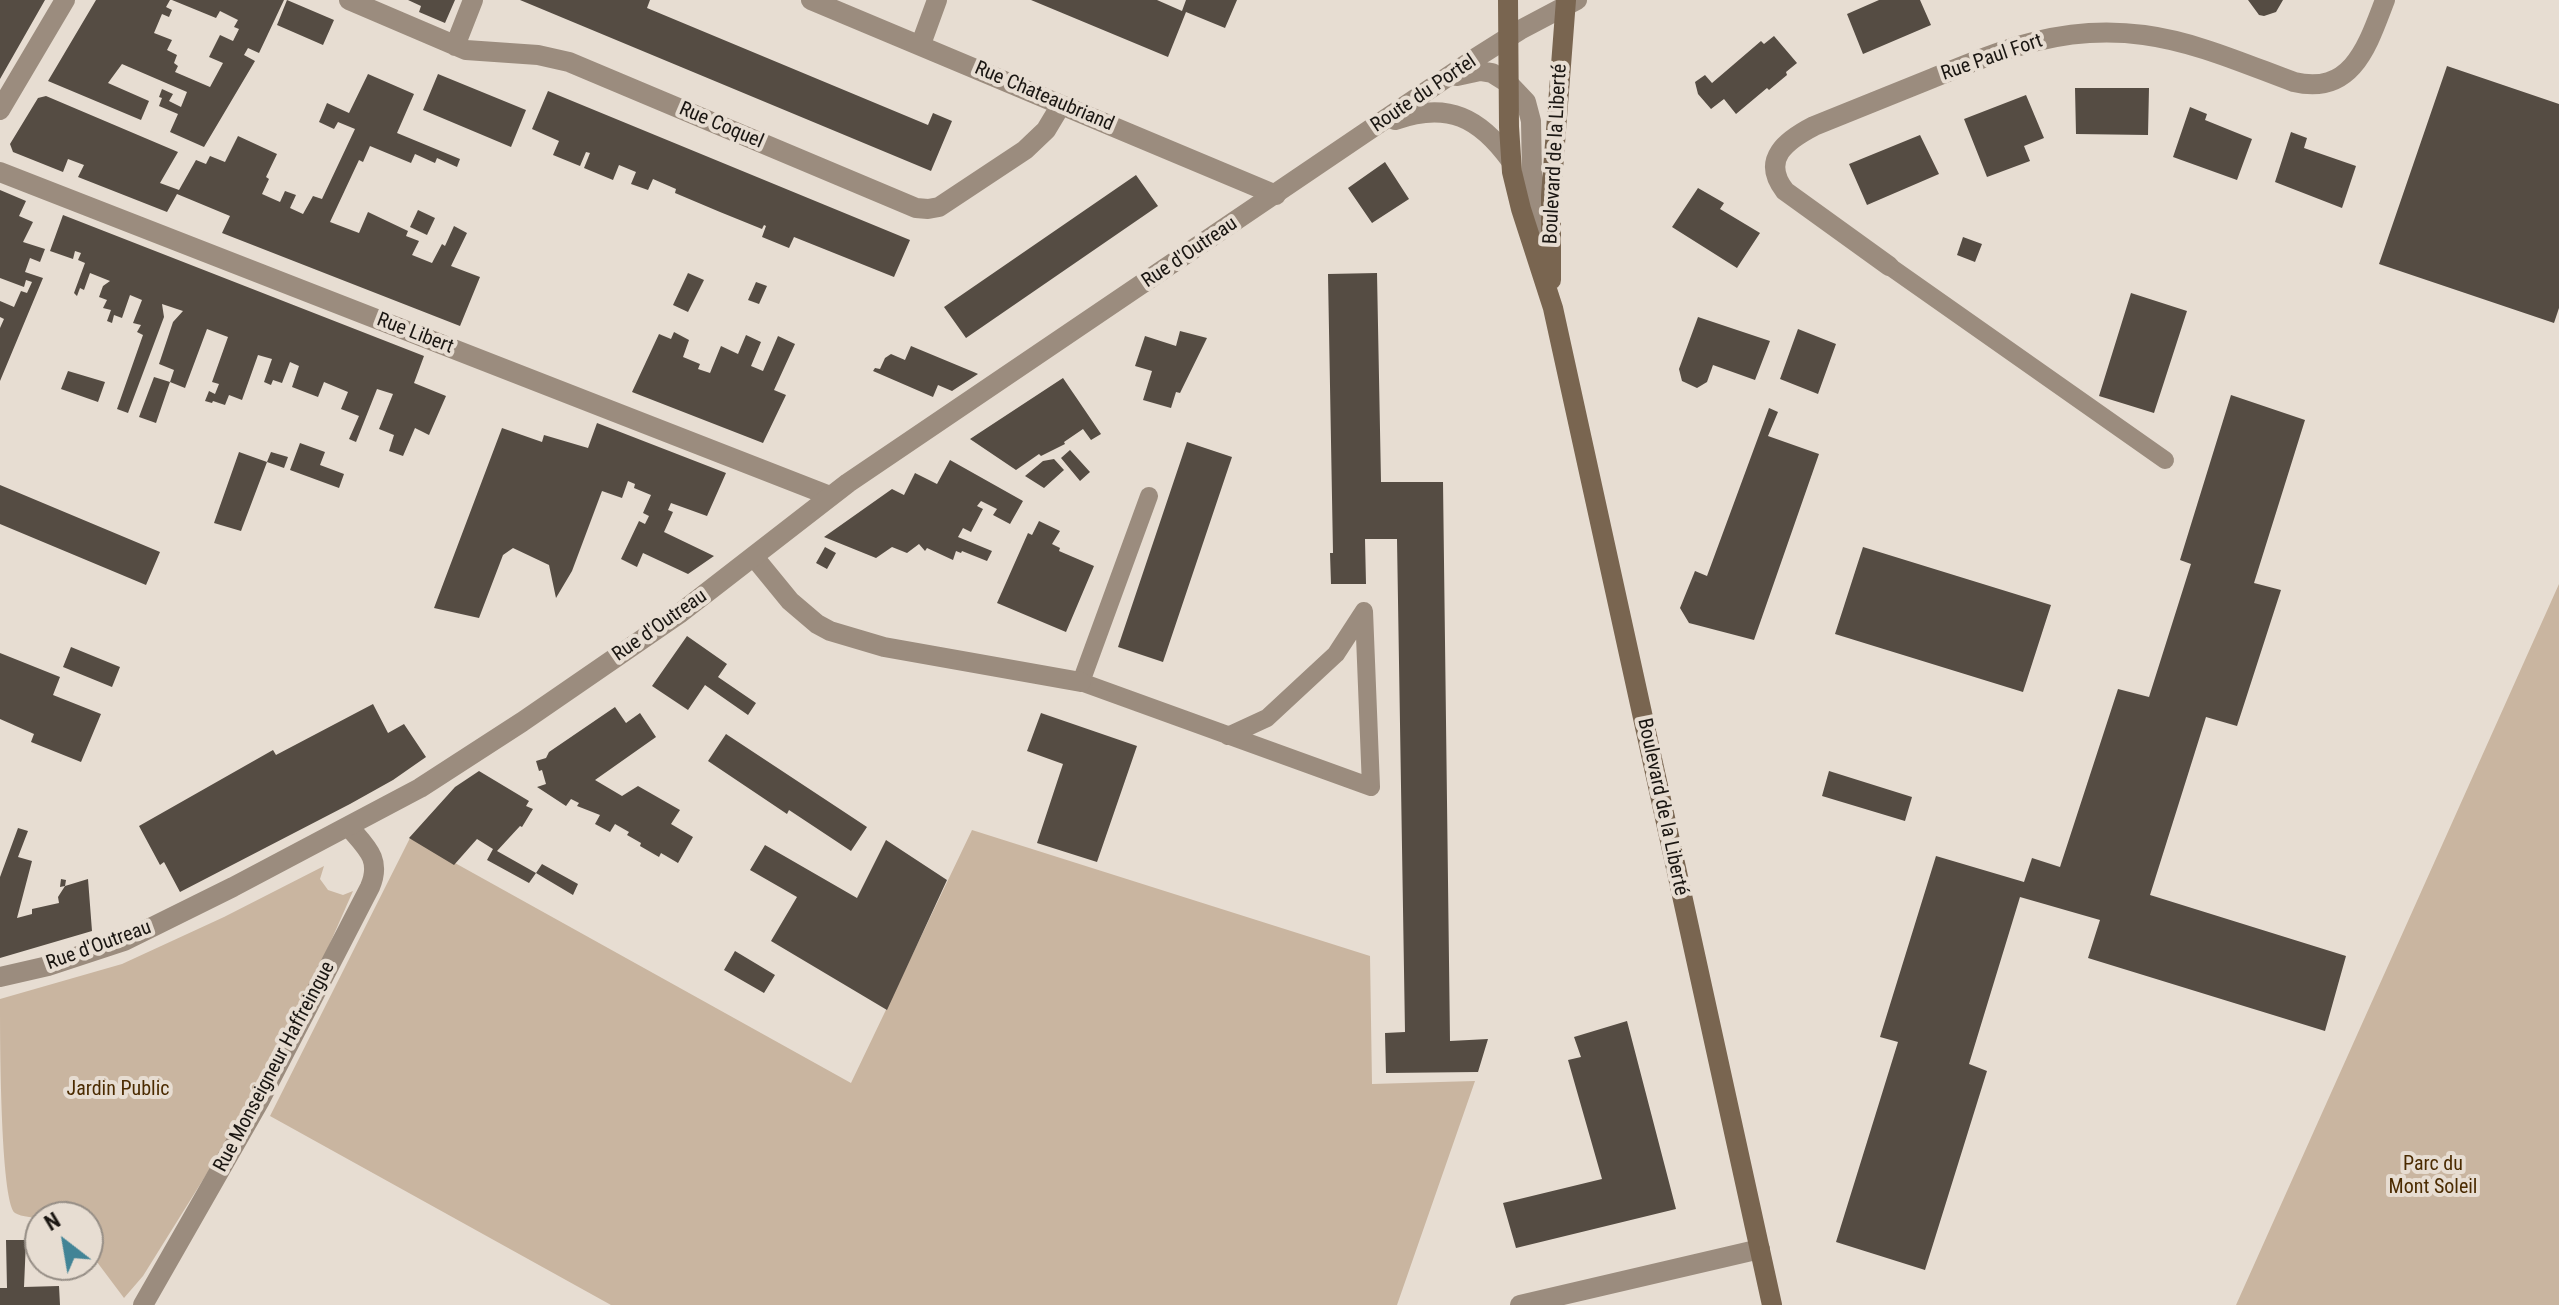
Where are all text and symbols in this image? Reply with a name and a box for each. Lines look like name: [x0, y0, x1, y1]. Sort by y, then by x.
street label: Rue Paul Fort: [1938, 29, 2046, 87]
street label: Route du Portel: [1367, 50, 1481, 138]
street label: Rue Chateaubriand: [971, 57, 1117, 137]
street label: Boulevard de la Liberté: [1539, 63, 1573, 245]
street label: Rue Coquel: [675, 98, 767, 154]
street label: Rue d'Outreau: [1138, 212, 1242, 294]
street label: Rue Libert: [373, 308, 457, 360]
street label: Rue d'Outreau: [608, 585, 712, 667]
street label: Boulevard de la Liberté: [1631, 716, 1693, 898]
street label: Rue d'Outreau: [43, 916, 155, 976]
street label: Rue Monseigneur Haffreingue: [209, 958, 341, 1176]
park label: Jardin Public: [67, 1078, 169, 1102]
park label: Parc du Mont Soleil: [2389, 1153, 2477, 1200]
north arrow: [24, 1201, 104, 1281]
text: N: [40, 1208, 65, 1236]

